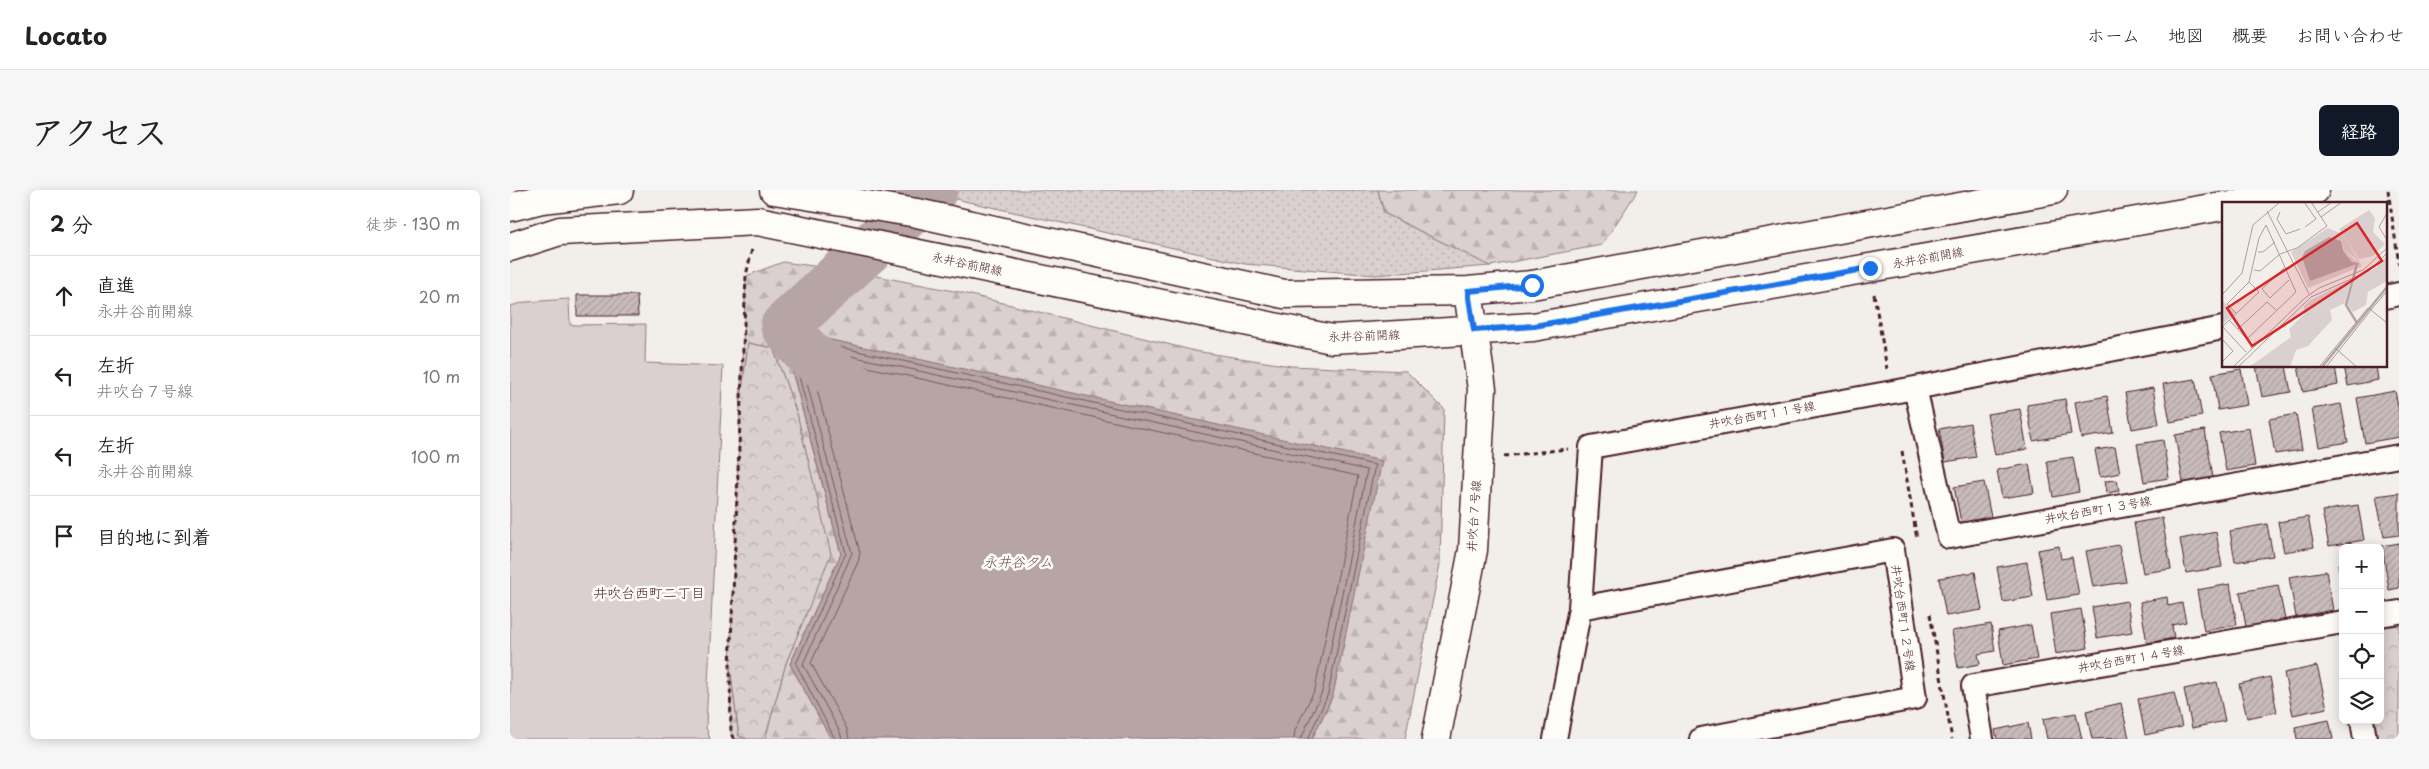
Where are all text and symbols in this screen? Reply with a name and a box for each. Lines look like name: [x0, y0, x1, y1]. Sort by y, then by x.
text: Locato: [25, 17, 107, 53]
text: ホーム: [2087, 21, 2140, 48]
text: 地図: [2168, 21, 2204, 48]
text: 概要: [2232, 21, 2268, 48]
text: お問い合わせ: [2296, 21, 2404, 48]
text: アクセス: [30, 104, 168, 157]
button: 経路: [2319, 105, 2399, 156]
inset map: [2222, 202, 2386, 368]
text: 2 分: [50, 207, 92, 239]
text: 徒歩 · 130 m: [366, 211, 460, 235]
street label: 永井谷前開線: [1891, 242, 1965, 272]
street label: 永井谷前開線: [930, 247, 1004, 279]
route end: [1859, 257, 1882, 280]
text: 直進: [97, 270, 135, 298]
route start: [1521, 274, 1544, 297]
icon: ahead: [50, 282, 78, 310]
text: 20 m: [419, 284, 460, 308]
text: 永井谷前開線: [97, 298, 193, 322]
street label: 永井谷前開線: [1328, 325, 1400, 345]
text: 左折: [97, 350, 135, 378]
icon: left: [50, 362, 78, 390]
text: 10 m: [423, 364, 460, 388]
text: 井吹台７号線: [97, 378, 193, 402]
street label: 井吹台西町１１号線: [1707, 396, 1817, 432]
text: 左折: [97, 430, 135, 458]
icon: left: [50, 442, 78, 470]
text: 100 m: [411, 444, 460, 468]
text: 永井谷前開線: [97, 458, 193, 482]
street label: 井吹台７号線: [1462, 479, 1484, 552]
street label: 井吹台西町１３号線: [2043, 491, 2153, 527]
icon: arrive: [50, 522, 78, 550]
text: 目的地に到着: [97, 522, 211, 550]
map controls: [2339, 544, 2384, 724]
button: +: [2339, 544, 2384, 589]
water label: 永井谷タム: [983, 551, 1053, 572]
street label: 井吹台西町１２号線: [1888, 563, 1920, 673]
district label: 井吹台西町二丁目: [593, 582, 705, 603]
button: −: [2339, 589, 2384, 634]
button: locate: [2339, 634, 2384, 679]
street label: 井吹台西町１４号線: [2076, 640, 2186, 676]
button: layers: [2339, 679, 2384, 724]

